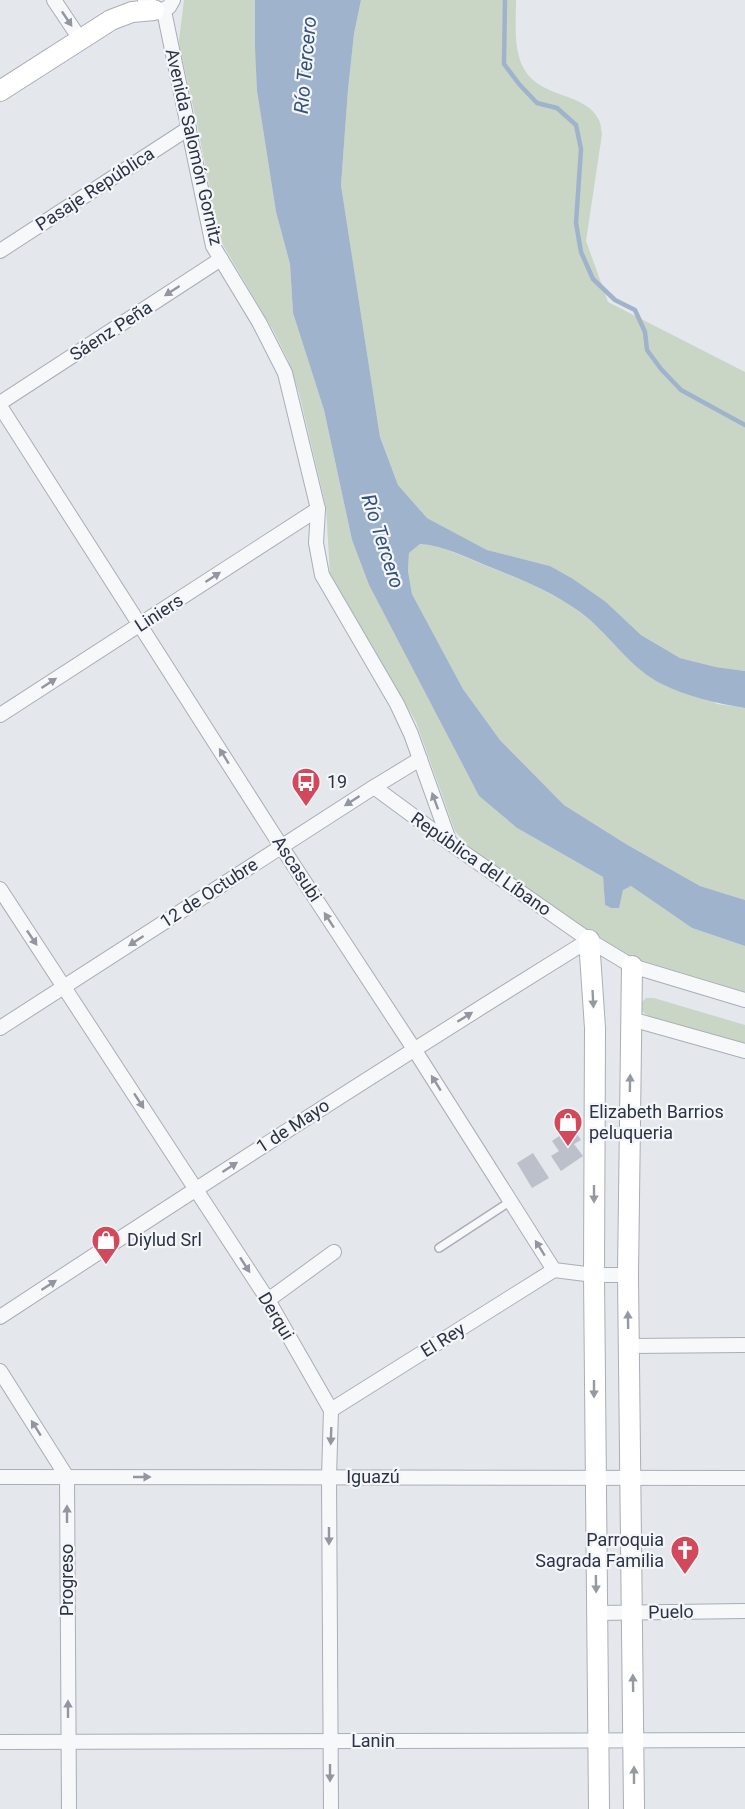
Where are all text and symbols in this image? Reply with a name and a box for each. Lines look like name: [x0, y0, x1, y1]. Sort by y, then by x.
one-way arrow: [61, 11, 72, 28]
water label: Río Tercero: [289, 15, 321, 115]
street label: Avenida Salomón Gornitz: [162, 46, 227, 247]
street label: Pasaje República: [31, 142, 158, 235]
one-way arrow: [165, 285, 181, 297]
street label: Sáenz Peña: [66, 296, 156, 365]
water label: Río Tercero: [357, 491, 409, 591]
one-way arrow: [205, 572, 221, 583]
street label: Liniers: [131, 589, 187, 636]
one-way arrow: [41, 678, 57, 689]
one-way arrow: [218, 748, 229, 764]
bus stop icon: 19: [290, 766, 322, 808]
place label: 19: [327, 771, 347, 792]
one-way arrow: [430, 792, 440, 810]
one-way arrow: [344, 795, 360, 806]
street label: República del Líbano: [407, 807, 555, 920]
street label: Ascasubi: [268, 832, 326, 905]
street label: 12 de Octubre: [156, 853, 261, 932]
one-way arrow: [324, 911, 335, 928]
one-way arrow: [27, 930, 38, 946]
one-way arrow: [127, 935, 144, 946]
one-way arrow: [588, 989, 597, 1008]
one-way arrow: [457, 1012, 473, 1023]
one-way arrow: [625, 1073, 635, 1092]
one-way arrow: [431, 1075, 442, 1091]
one-way arrow: [133, 1093, 144, 1110]
street label: 1 de Mayo: [252, 1094, 333, 1157]
place label: Elizabeth Barrios peluqueria: [589, 1101, 724, 1143]
shop icon: Elizabeth Barrios peluqueria: [552, 1106, 584, 1148]
one-way arrow: [221, 1161, 238, 1172]
one-way arrow: [589, 1184, 599, 1203]
shop icon: Diylud Srl: [90, 1224, 122, 1266]
place label: Diylud Srl: [127, 1229, 202, 1250]
one-way arrow: [534, 1240, 545, 1256]
one-way arrow: [239, 1257, 250, 1273]
one-way arrow: [41, 1280, 57, 1291]
street label: Derqui: [254, 1288, 299, 1343]
one-way arrow: [623, 1310, 633, 1329]
street label: El Rey: [417, 1318, 469, 1361]
one-way arrow: [590, 1379, 599, 1398]
one-way arrow: [31, 1420, 42, 1436]
one-way arrow: [326, 1427, 335, 1446]
street label: Iguazú: [346, 1466, 400, 1487]
one-way arrow: [133, 1472, 152, 1482]
one-way arrow: [62, 1504, 72, 1523]
one-way arrow: [324, 1526, 334, 1545]
place label: Parroquia Sagrada Familia: [535, 1529, 664, 1571]
church icon: Parroquia Sagrada Familia: [669, 1534, 701, 1576]
street label: Progreso: [56, 1544, 77, 1616]
one-way arrow: [592, 1574, 601, 1593]
street label: Puelo: [648, 1601, 694, 1622]
one-way arrow: [628, 1673, 638, 1692]
one-way arrow: [63, 1699, 73, 1718]
street label: Lanin: [351, 1730, 395, 1751]
one-way arrow: [325, 1763, 335, 1782]
one-way arrow: [629, 1766, 639, 1785]

